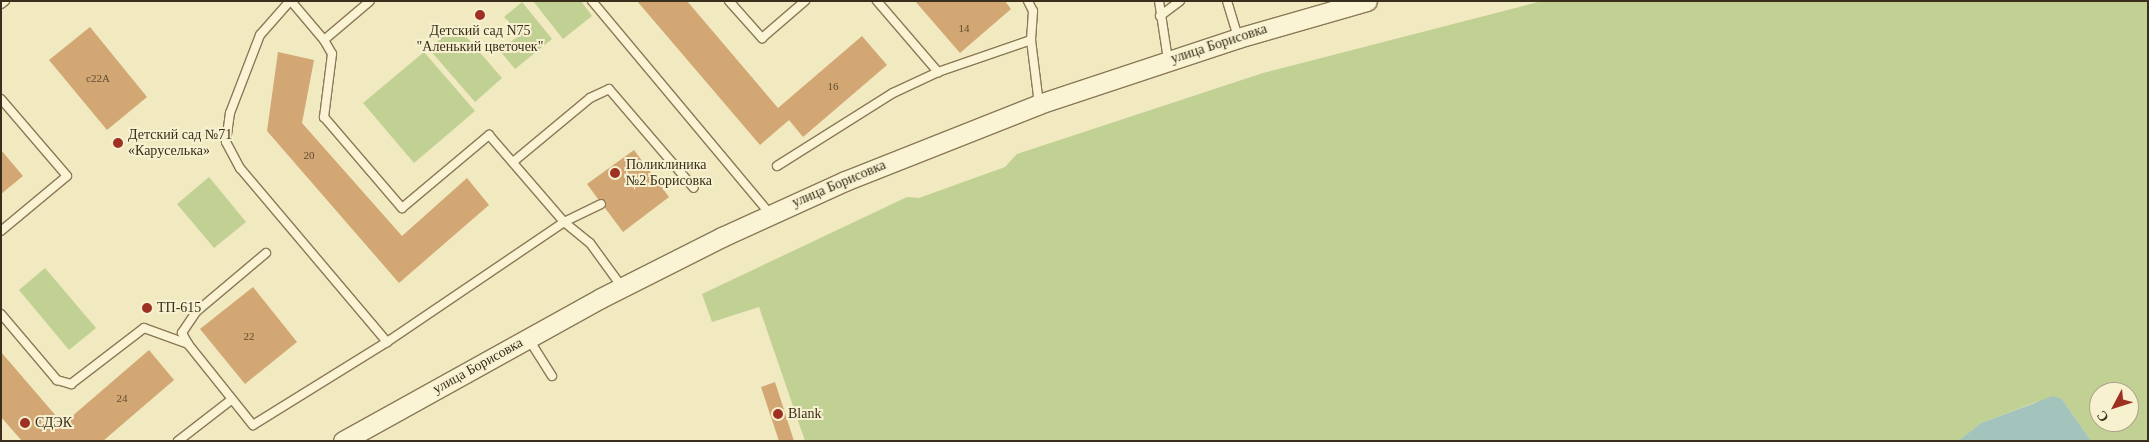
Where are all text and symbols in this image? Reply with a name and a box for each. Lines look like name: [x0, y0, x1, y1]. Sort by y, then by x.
marker: Детский сад N75 "Аленький цветочек": [474, 9, 486, 21]
house number: 14: [959, 21, 970, 35]
street label: улица Борисовка: [1169, 21, 1269, 67]
place label: Детский сад N75 "Аленький цветочек": [417, 23, 543, 56]
house number: с22А: [86, 71, 110, 85]
house number: 16: [828, 79, 838, 93]
place label: Детский сад №71 «Каруселька»: [128, 127, 232, 160]
marker: Детский сад №71 «Каруселька»: [112, 137, 124, 149]
house number: 20: [304, 148, 314, 162]
place label: Поликлиника №2 Борисовка: [626, 157, 712, 190]
street label: улица Борисовка: [790, 157, 888, 211]
marker: Поликлиника №2 Борисовка: [608, 166, 622, 180]
place label: ТП-615: [157, 300, 201, 316]
marker: ТП-615: [141, 302, 153, 314]
house number: 22: [243, 329, 254, 343]
street label: улица Борисовка: [430, 334, 526, 398]
north arrow: [2089, 382, 2139, 432]
house number: 24: [116, 391, 128, 405]
place label: Blank: [788, 406, 821, 422]
marker: Blank: [772, 408, 784, 420]
text: С: [2094, 408, 2112, 425]
place label: СДЭК: [35, 415, 72, 431]
marker: СДЭК: [19, 417, 31, 429]

